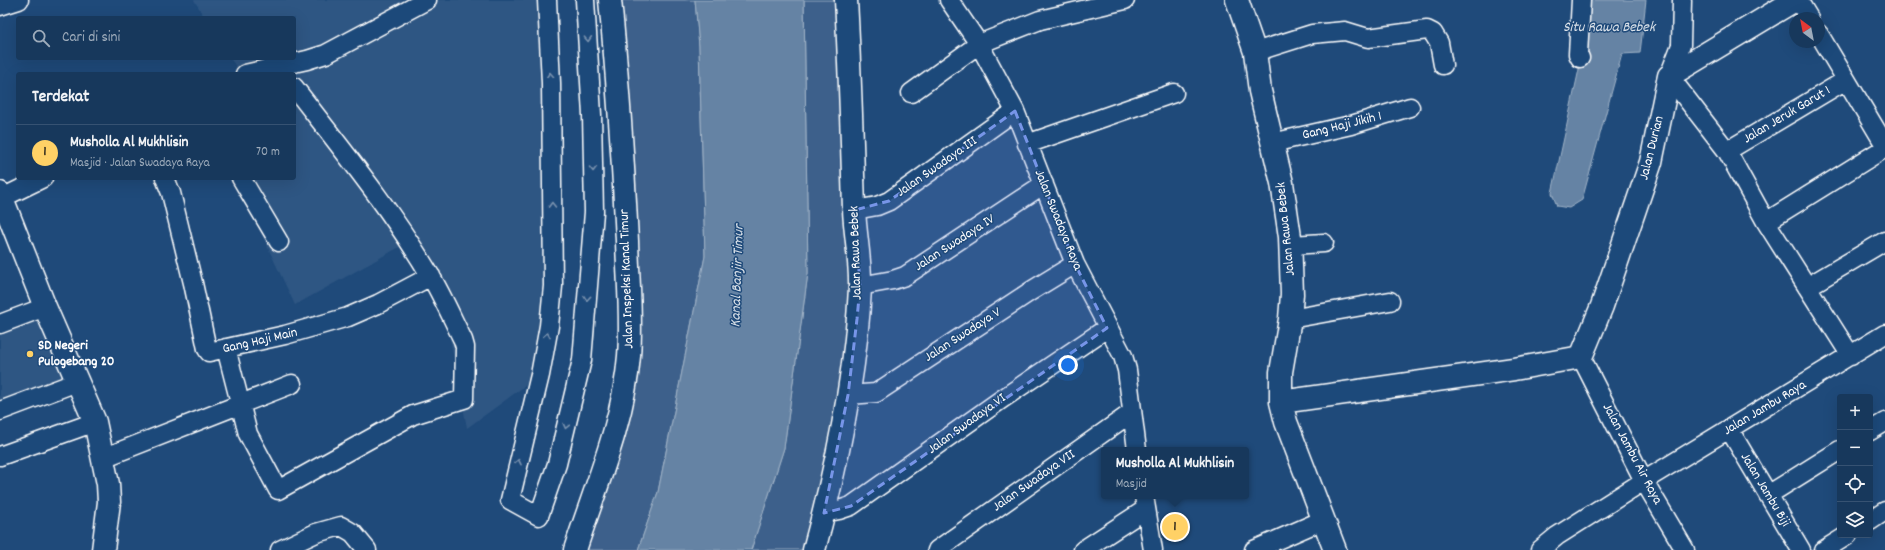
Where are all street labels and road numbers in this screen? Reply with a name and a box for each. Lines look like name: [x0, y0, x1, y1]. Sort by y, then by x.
street label: Jalan Jeruk Garut 1: [1739, 81, 1835, 149]
street label: Gang Haji Jikih 1: [1300, 106, 1384, 146]
street label: Jalan Durian: [1634, 114, 1670, 182]
street label: Jalan Swadaya III: [893, 131, 982, 202]
street label: Jalan Swadaya Raya: [1029, 167, 1088, 274]
street label: Jalan Rawa Bebek: [1271, 181, 1301, 277]
street label: Jalan Rawa Bebek: [844, 205, 868, 300]
street label: Jalan Inspeksi Kanal Timur: [615, 208, 639, 349]
street label: Jalan Swadaya IV: [911, 209, 1000, 277]
street label: Jalan Swadaya V: [921, 302, 1006, 367]
street label: Gang Haji Main: [221, 323, 299, 359]
street label: Jalan Jambu Raya: [1720, 375, 1811, 441]
street label: Jalan Swadaya VI: [924, 388, 1011, 459]
street label: Jalan Jambu Air Raya: [1597, 400, 1667, 509]
street label: Jalan Swadaya VII: [989, 445, 1080, 517]
street label: Jalan Jambu Biji: [1735, 449, 1795, 531]

